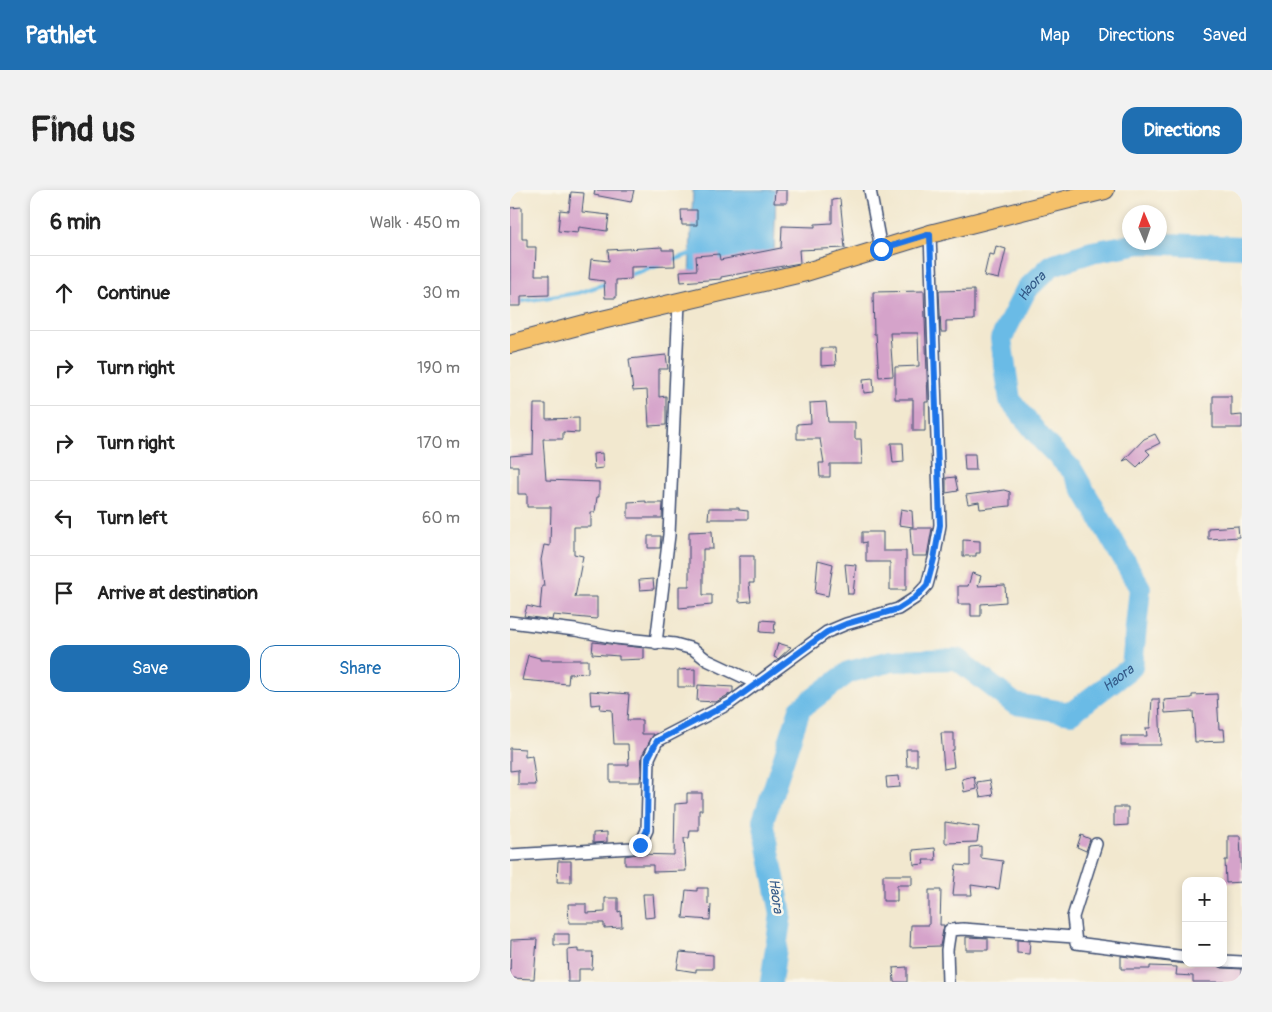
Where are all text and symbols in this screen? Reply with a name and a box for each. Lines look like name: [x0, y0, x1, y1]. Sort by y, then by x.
text: Pathlet: [25, 21, 96, 50]
text: Map: [1040, 24, 1070, 47]
text: Directions: [1098, 24, 1174, 47]
text: Saved: [1202, 24, 1247, 47]
button: Directions: [1122, 107, 1242, 154]
text: Find us: [30, 108, 135, 152]
north arrow: [1122, 205, 1167, 250]
text: 6 min: [50, 209, 101, 236]
text: Walk · 450 m: [370, 213, 460, 233]
route start: [870, 238, 893, 261]
water label: Haora: [1013, 267, 1050, 304]
icon: ahead: [50, 279, 78, 307]
text: Continue: [97, 281, 170, 305]
text: 30 m: [422, 283, 460, 303]
icon: right: [50, 354, 78, 382]
text: Turn right: [97, 356, 175, 380]
text: 190 m: [417, 358, 460, 378]
icon: right: [50, 429, 78, 457]
text: Turn right: [97, 431, 175, 455]
text: 170 m: [417, 433, 460, 453]
icon: left: [50, 504, 78, 532]
text: Turn left: [97, 506, 167, 530]
text: 60 m: [422, 508, 460, 528]
icon: arrive: [50, 579, 78, 607]
text: Arrive at destination: [97, 581, 258, 605]
button: Save: [50, 645, 250, 692]
button: Share: [260, 645, 460, 692]
water label: Haora: [1099, 660, 1138, 695]
route end: [629, 834, 652, 857]
map controls: [1182, 877, 1227, 967]
button: +: [1182, 877, 1227, 922]
water label: Haora: [765, 878, 787, 916]
button: −: [1182, 922, 1227, 967]

